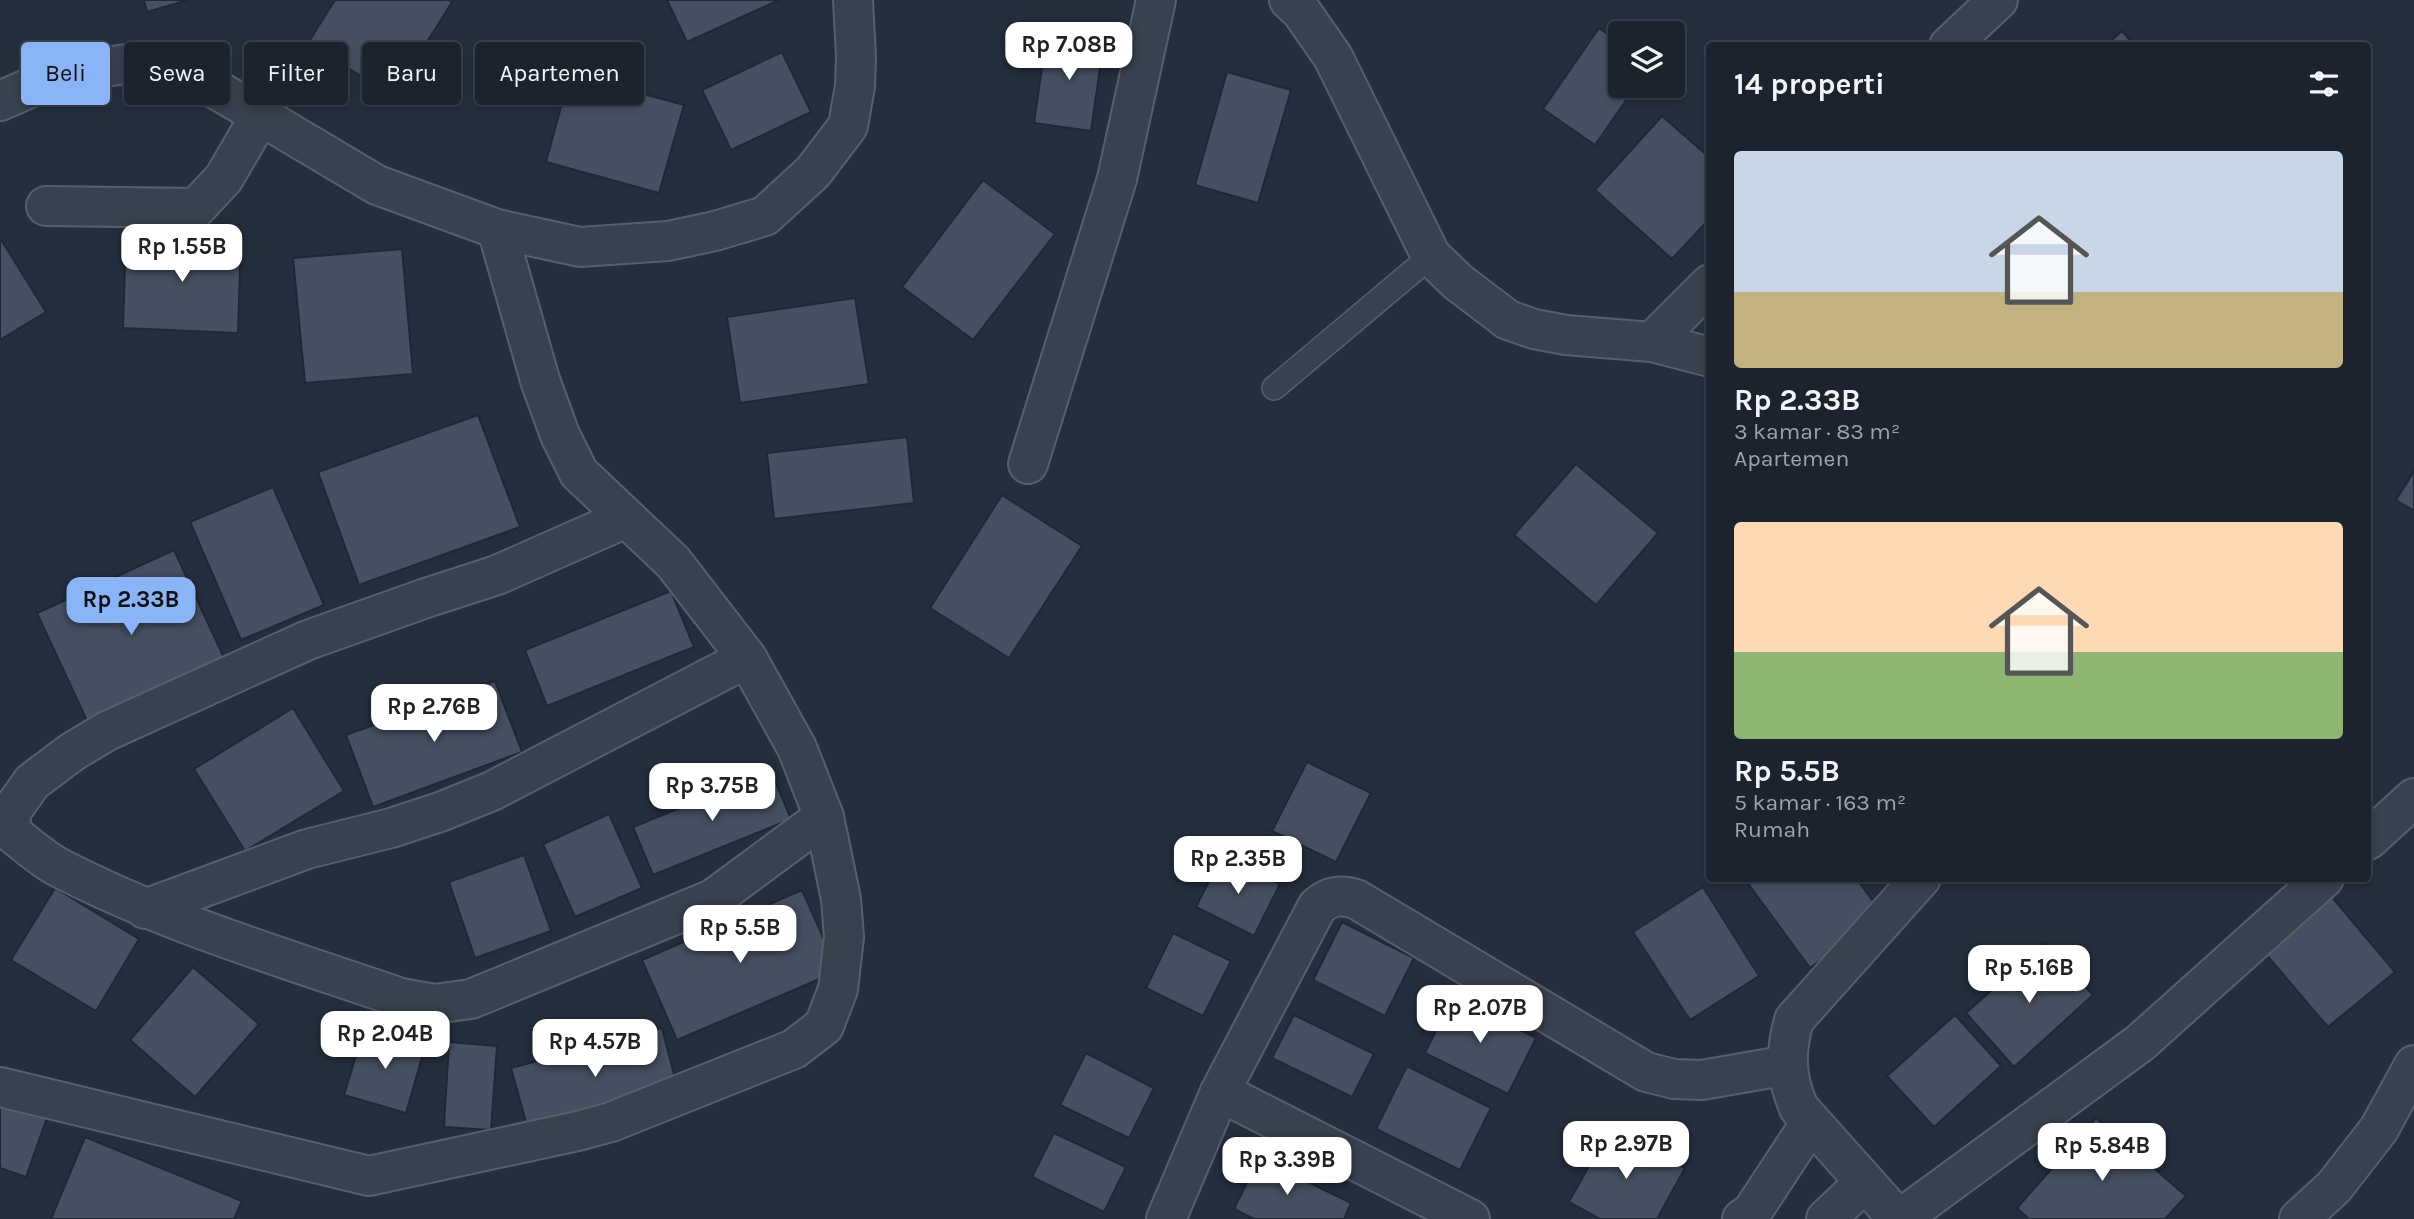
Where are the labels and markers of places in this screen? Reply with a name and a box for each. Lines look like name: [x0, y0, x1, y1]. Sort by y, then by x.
pin: Rp 7.08B: [997, 22, 1141, 82]
pin: Rp 1.55B: [110, 224, 254, 284]
pin: Rp 2.33B: [59, 578, 203, 637]
pin: Rp 2.76B: [362, 684, 506, 744]
pin: Rp 3.75B: [640, 764, 784, 823]
pin: Rp 2.35B: [1166, 836, 1310, 896]
pin: Rp 5.5B: [675, 906, 805, 965]
pin: Rp 5.16B: [1957, 946, 2101, 1005]
pin: Rp 2.07B: [1408, 986, 1552, 1045]
pin: Rp 2.04B: [313, 1012, 457, 1071]
pin: Rp 4.57B: [523, 1020, 667, 1079]
pin: Rp 2.97B: [1554, 1122, 1698, 1181]
pin: Rp 5.84B: [2030, 1124, 2174, 1183]
pin: Rp 3.39B: [1215, 1138, 1359, 1197]

